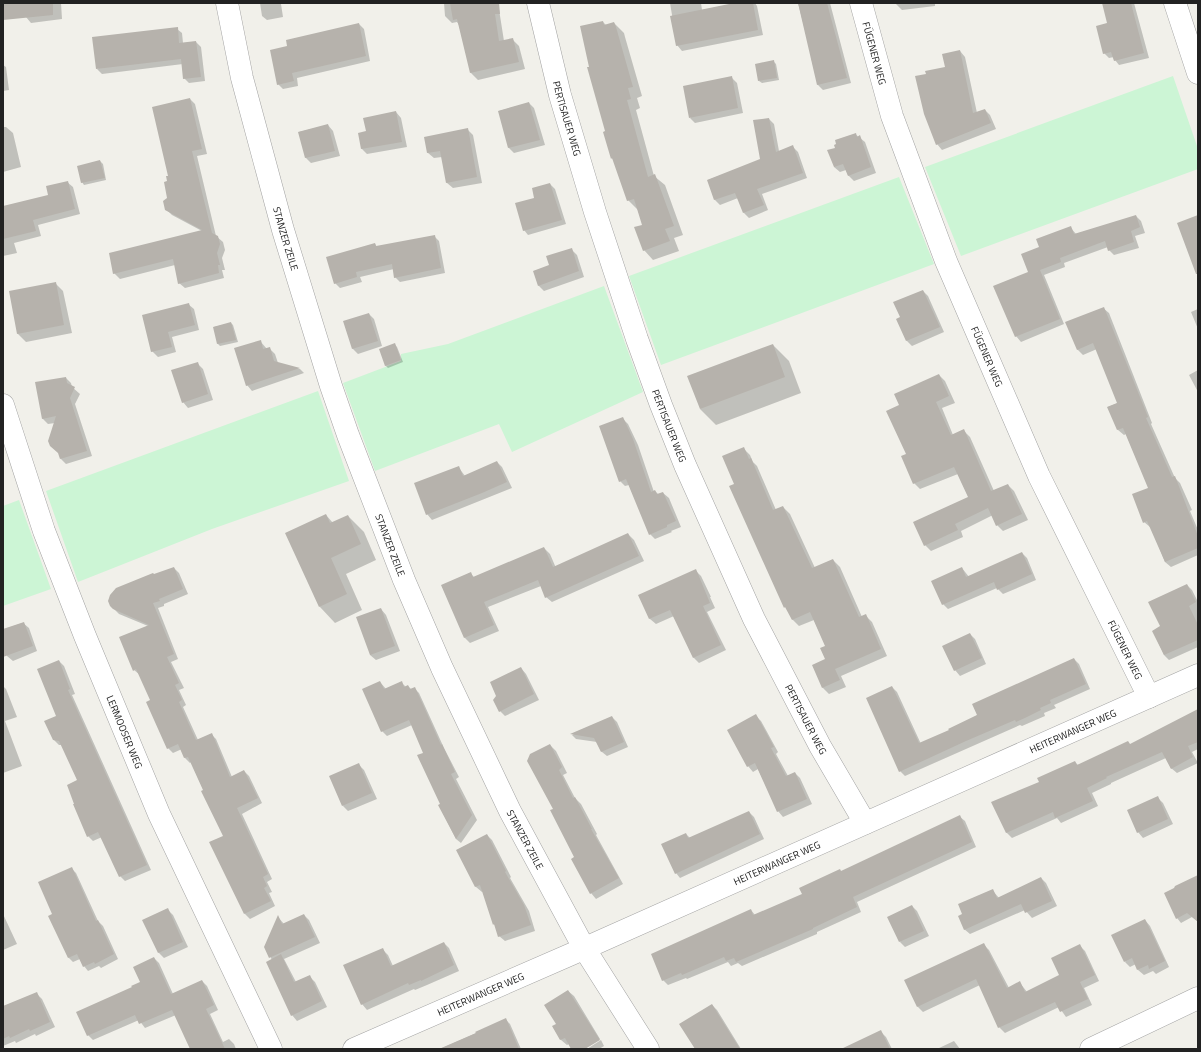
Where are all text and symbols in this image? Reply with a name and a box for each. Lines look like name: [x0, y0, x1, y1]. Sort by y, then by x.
street label: FÜGENER WEG: [859, 20, 891, 86]
street label: PERTISAUER WEG: [549, 79, 585, 158]
street label: STANZER ZEILE: [270, 205, 303, 273]
street label: FÜGENER WEG: [968, 324, 1007, 389]
street label: PERTISAUER WEG: [648, 387, 691, 464]
street label: STANZER ZEILE: [372, 512, 410, 579]
street label: FÜGENER WEG: [1104, 617, 1146, 682]
street label: PERTISAUER WEG: [782, 681, 831, 757]
street label: LERMOOSER WEG: [103, 693, 147, 771]
street label: HEITERWANGER WEG: [1027, 705, 1119, 757]
street label: STANZER ZEILE: [503, 807, 548, 872]
street label: HEITERWANGER WEG: [731, 837, 823, 889]
street label: HEITERWANGER WEG: [435, 968, 526, 1019]

